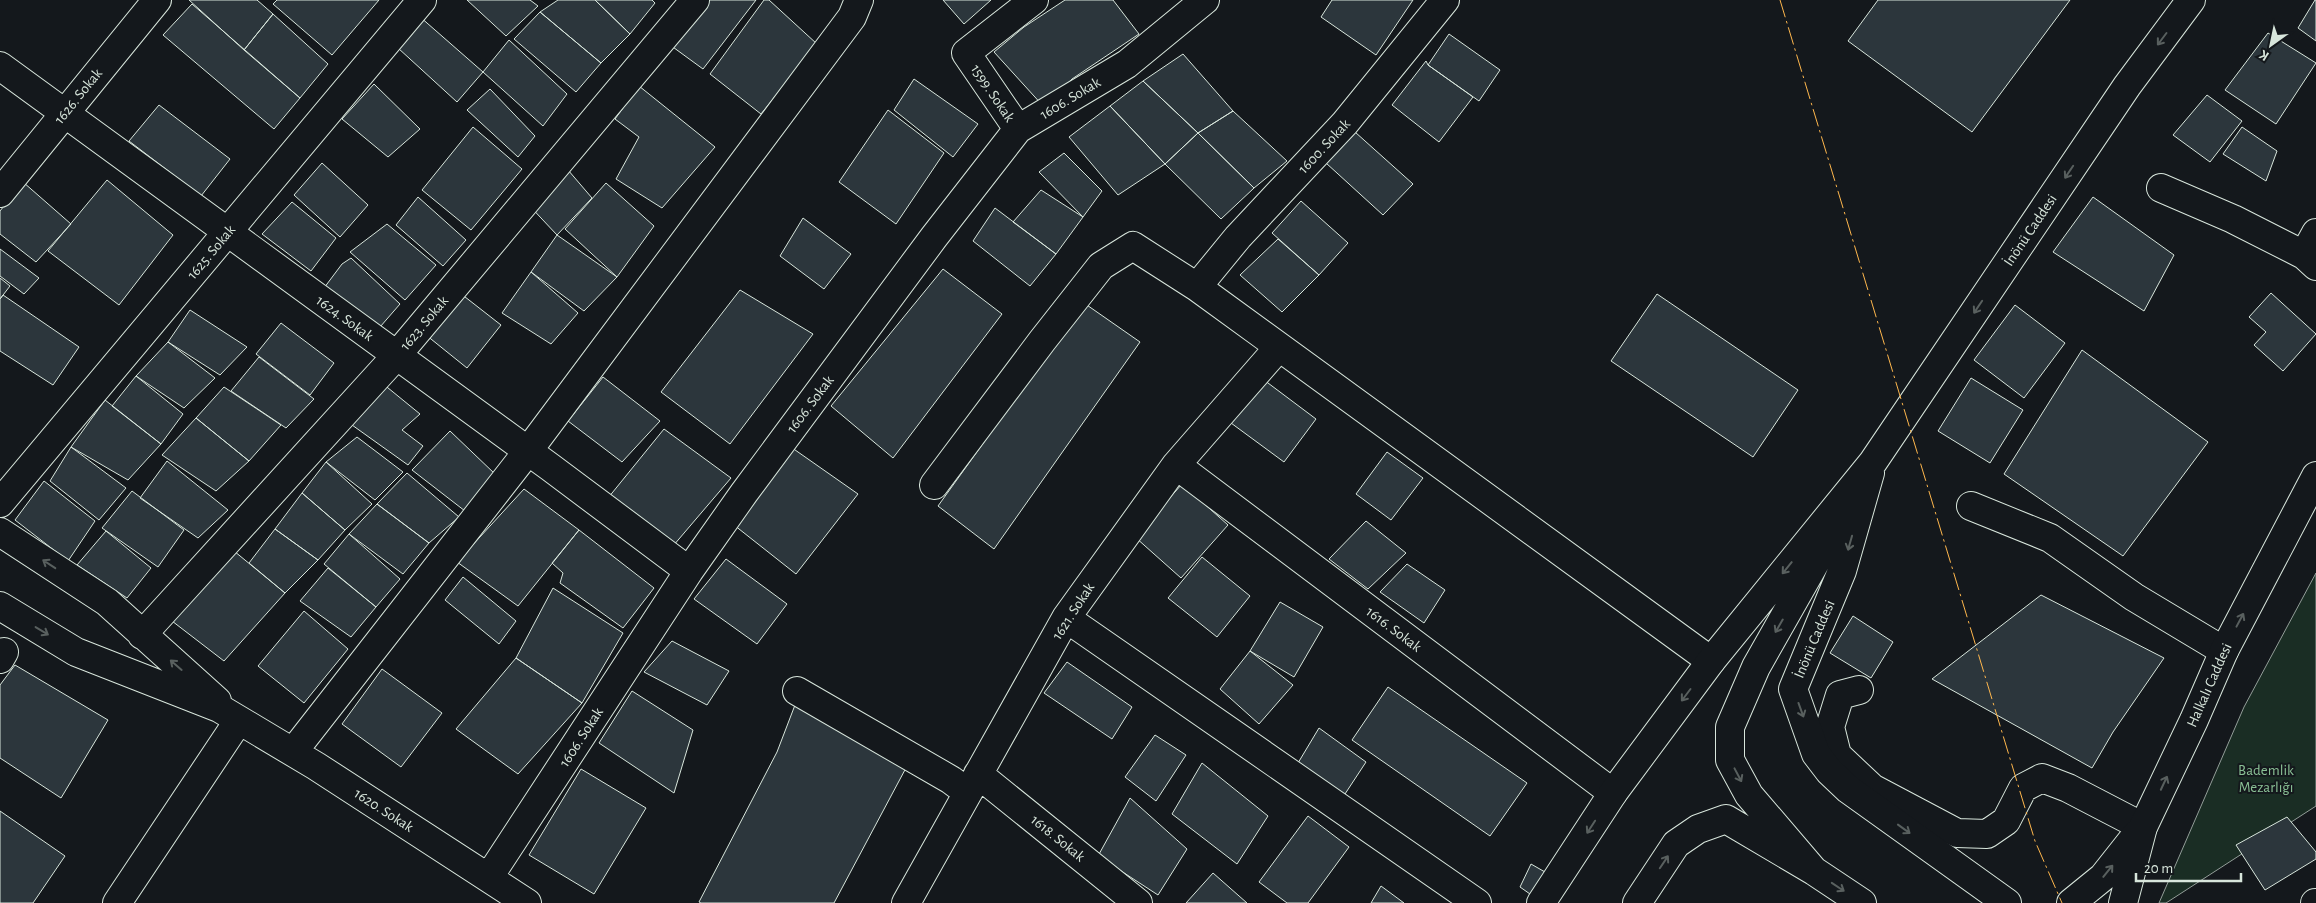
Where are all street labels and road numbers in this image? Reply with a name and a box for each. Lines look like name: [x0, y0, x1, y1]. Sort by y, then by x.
street label: 1599. Sokak: [968, 62, 1017, 125]
street label: 1626. Sokak: [52, 66, 105, 127]
street label: 1606. Sokak: [1037, 75, 1103, 122]
street label: 1600. Sokak: [1296, 116, 1353, 176]
street label: İnönü Caddesi: [1999, 191, 2060, 269]
street label: 1625. Sokak: [185, 222, 238, 282]
street label: 1624. Sokak: [313, 293, 376, 344]
street label: 1623. Sokak: [398, 293, 451, 353]
street label: 1606. Sokak: [784, 373, 837, 436]
street label: 1621. Sokak: [1050, 580, 1097, 642]
street label: İnönü Caddesi: [1789, 597, 1838, 680]
street label: 1616. Sokak: [1363, 604, 1424, 655]
street label: Halkalı Caddesi: [2184, 641, 2235, 729]
street label: 1606. Sokak: [557, 705, 606, 770]
street label: 1620. Sokak: [351, 786, 416, 835]
street label: 1618. Sokak: [1028, 812, 1088, 865]

